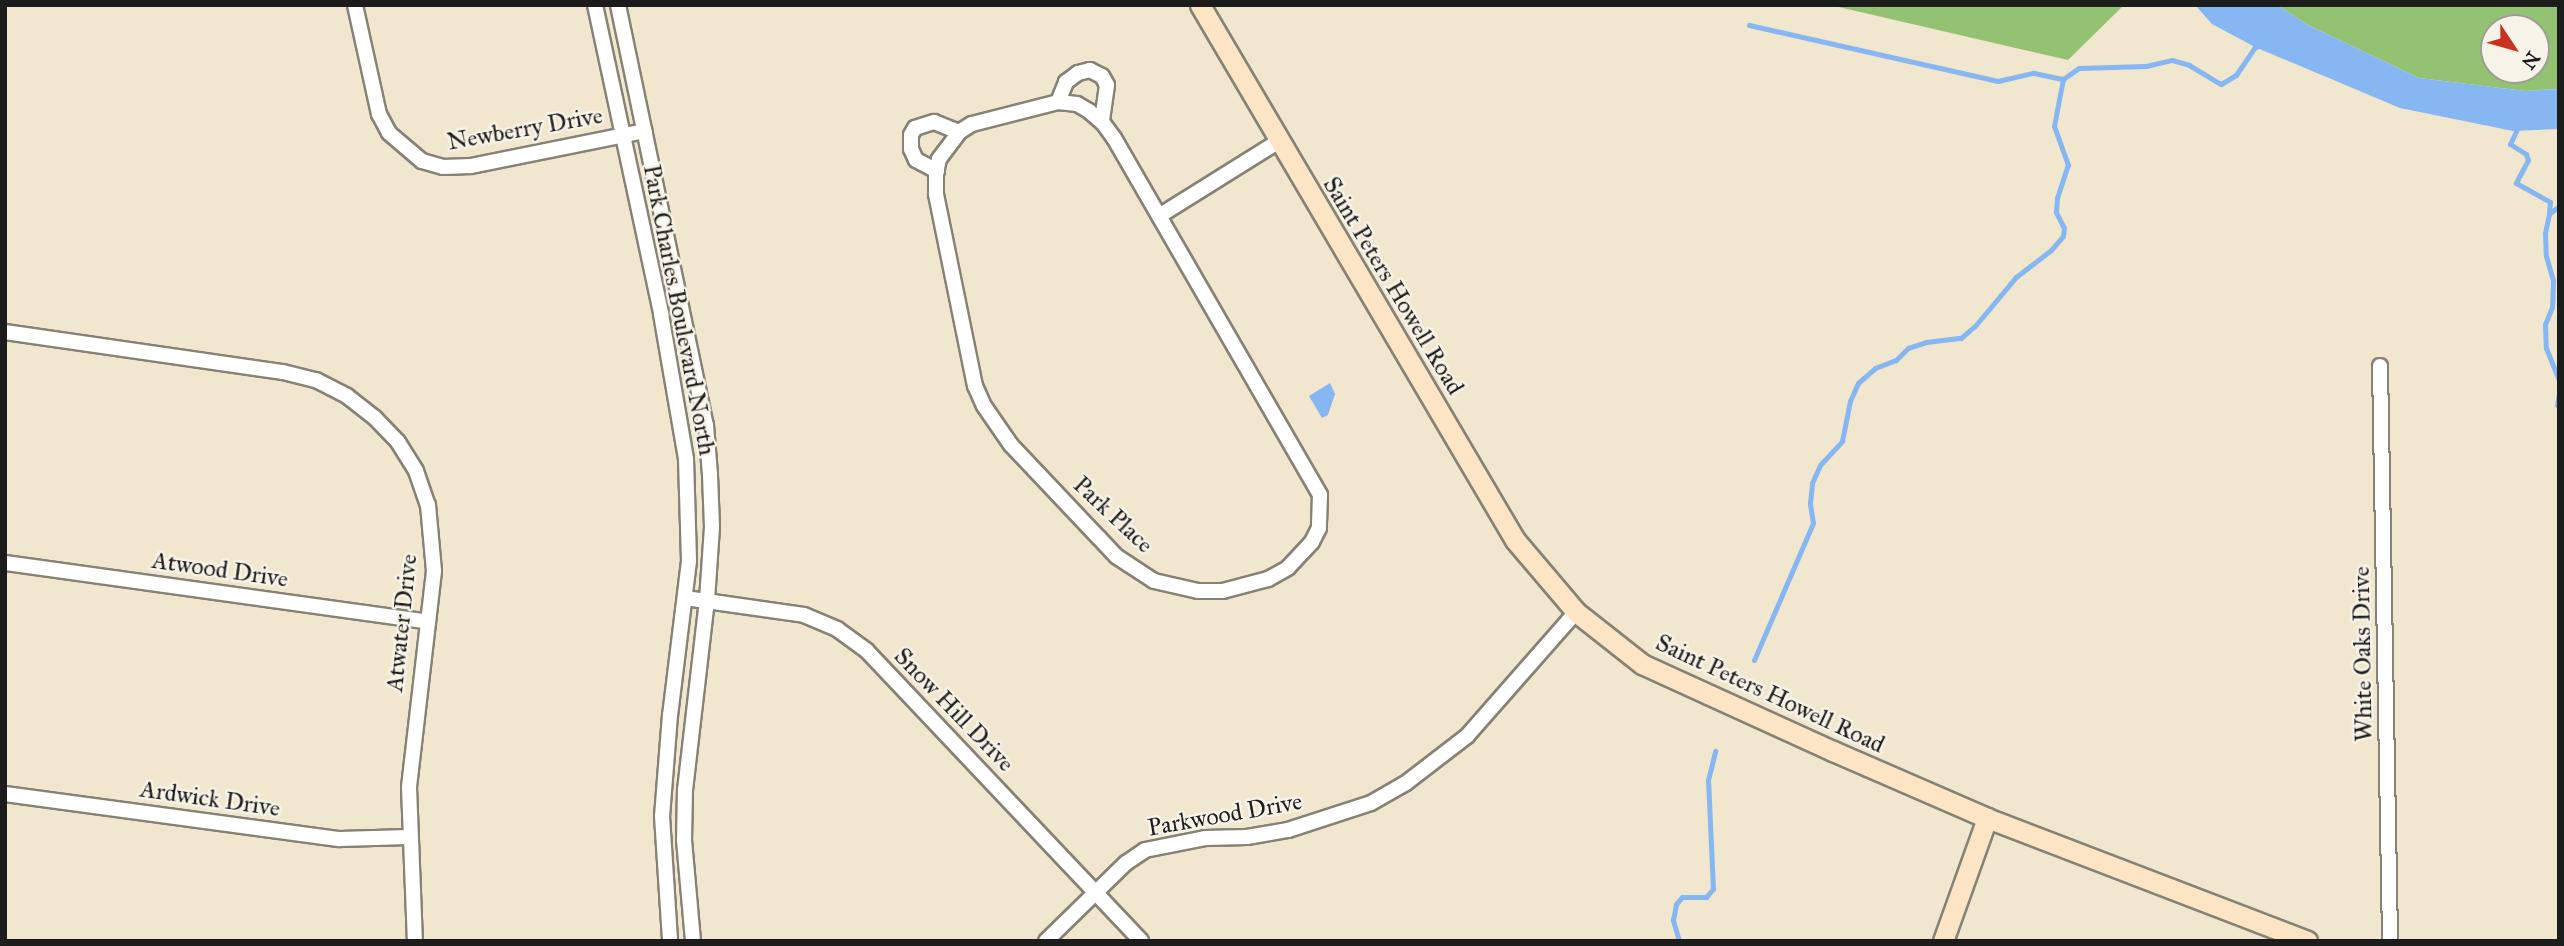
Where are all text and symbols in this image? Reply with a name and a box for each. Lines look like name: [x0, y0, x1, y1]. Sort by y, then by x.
north arrow: [2480, 14, 2550, 84]
text: N: [2517, 47, 2545, 74]
street label: Newberry Drive: [445, 101, 605, 157]
street label: Park Charles Boulevard North: [637, 162, 721, 458]
street label: Saint Peters Howell Road: [1317, 172, 1469, 400]
street label: Park Place: [1067, 471, 1159, 559]
street label: Atwood Drive: [150, 546, 290, 594]
street label: Atwater Drive: [380, 553, 424, 693]
street label: White Oaks Drive: [2347, 566, 2379, 742]
street label: Saint Peters Howell Road: [1651, 628, 1889, 760]
street label: Snow Hill Drive: [888, 642, 1020, 778]
street label: Ardwick Drive: [138, 775, 282, 823]
street label: Parkwood Drive: [1146, 787, 1304, 843]

